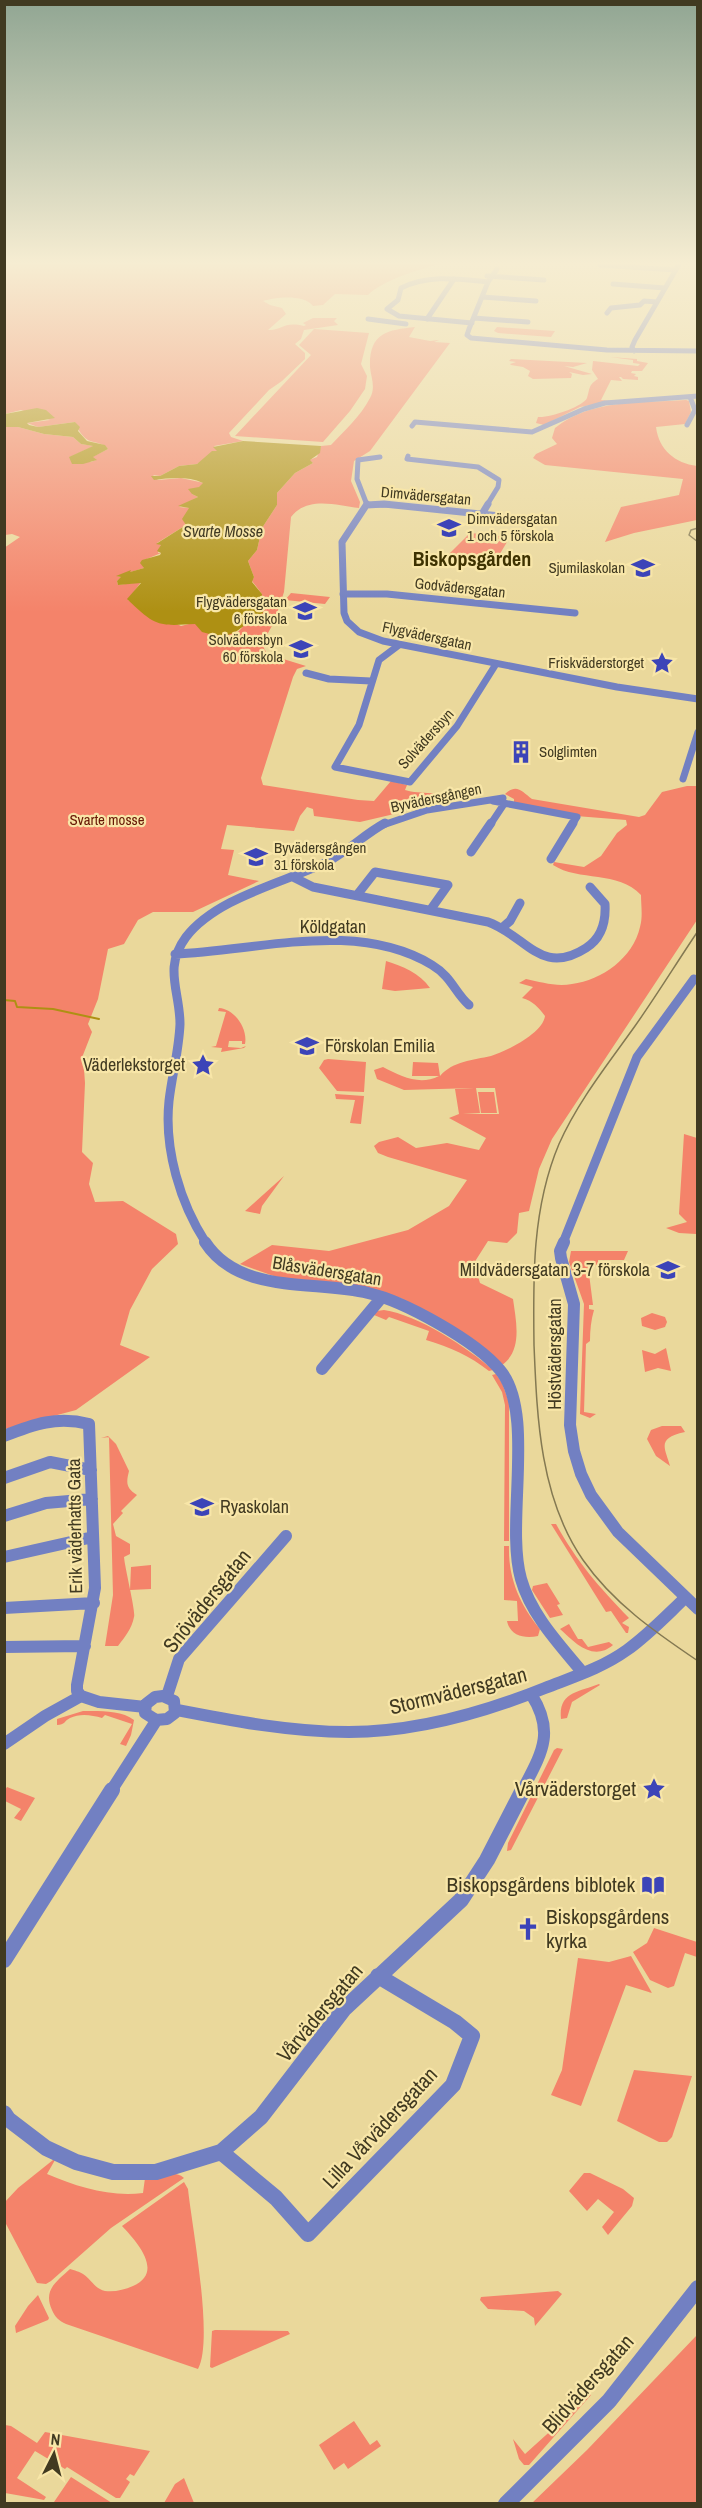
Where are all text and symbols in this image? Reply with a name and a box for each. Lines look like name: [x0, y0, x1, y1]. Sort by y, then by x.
street label: Dimvädersgatan: [380, 481, 472, 510]
place label: Dimvädersgatan 1 och 5 förskola: [467, 508, 557, 546]
school or university icon: Dimvädersgatan 1 och 5 förskola: [436, 515, 462, 541]
water label: Svarte Mosse: [183, 520, 263, 542]
district label: Biskopsgården: [413, 545, 531, 572]
school or university icon: Sjumilaskolan: [630, 555, 656, 581]
place label: Sjumilaskolan: [548, 557, 625, 578]
street label: Godvädersgatan: [414, 572, 506, 603]
place label: Flygvädersgatan 6 förskola: [196, 591, 287, 629]
school or university icon: Flygvädersgatan 6 förskola: [292, 598, 318, 624]
street label: Flygvädersgatan: [380, 616, 474, 655]
place label: Solvädersbyn 60 förskola: [208, 629, 283, 667]
school or university icon: Solvädersbyn 60 förskola: [288, 636, 314, 662]
place icon: Friskväderstorget: [649, 650, 675, 676]
place label: Friskväderstorget: [548, 652, 645, 673]
street label: Solvädersbyn: [393, 704, 458, 773]
building icon: Solglimten: [508, 739, 534, 765]
place label: Solglimten: [539, 741, 597, 762]
street label: Byvädersgången: [389, 778, 483, 817]
park label: Svarte mosse: [69, 809, 145, 830]
place label: Byvädersgången 31 förskola: [274, 837, 366, 875]
school or university icon: Byvädersgången 31 förskola: [243, 844, 269, 870]
street label: Köldgatan: [300, 914, 366, 939]
school or university icon: Förskolan Emilia: [294, 1033, 320, 1059]
place label: Förskolan Emilia: [325, 1033, 435, 1058]
place label: Väderlekstorget: [83, 1052, 185, 1077]
place icon: Väderlekstorget: [190, 1052, 216, 1078]
street label: Blåsvädersgatan: [271, 1250, 383, 1291]
place label: Mildvädersgatan 3-7 förskola: [460, 1257, 650, 1282]
school or university icon: Mildvädersgatan 3-7 förskola: [655, 1257, 681, 1283]
street label: Höstvädersgatan: [542, 1298, 567, 1410]
street label: Erik väderhatts Gata: [61, 1458, 88, 1594]
school or university icon: Ryaskolan: [189, 1494, 215, 1520]
place label: Ryaskolan: [220, 1494, 289, 1519]
street label: Snövädersgatan: [156, 1543, 257, 1659]
street label: Stormvädersgatan: [386, 1659, 530, 1722]
place label: Vårväderstorget: [515, 1774, 636, 1803]
place icon: Vårväderstorget: [641, 1776, 667, 1802]
place label: Biskopsgårdens biblotek: [446, 1870, 635, 1899]
library icon: Biskopsgårdens biblotek: [640, 1872, 666, 1898]
place label: Biskopsgårdens kyrka: [546, 1902, 669, 1955]
church icon: Biskopsgårdens kyrka: [515, 1916, 541, 1942]
street label: Vårvädersgatan: [270, 1957, 369, 2068]
street label: Lilla Vårvädersgatan: [316, 2060, 444, 2195]
street label: Blidvädersgatan: [535, 2328, 640, 2440]
north arrow: [24, 2424, 84, 2484]
text: N: [50, 2428, 61, 2451]

